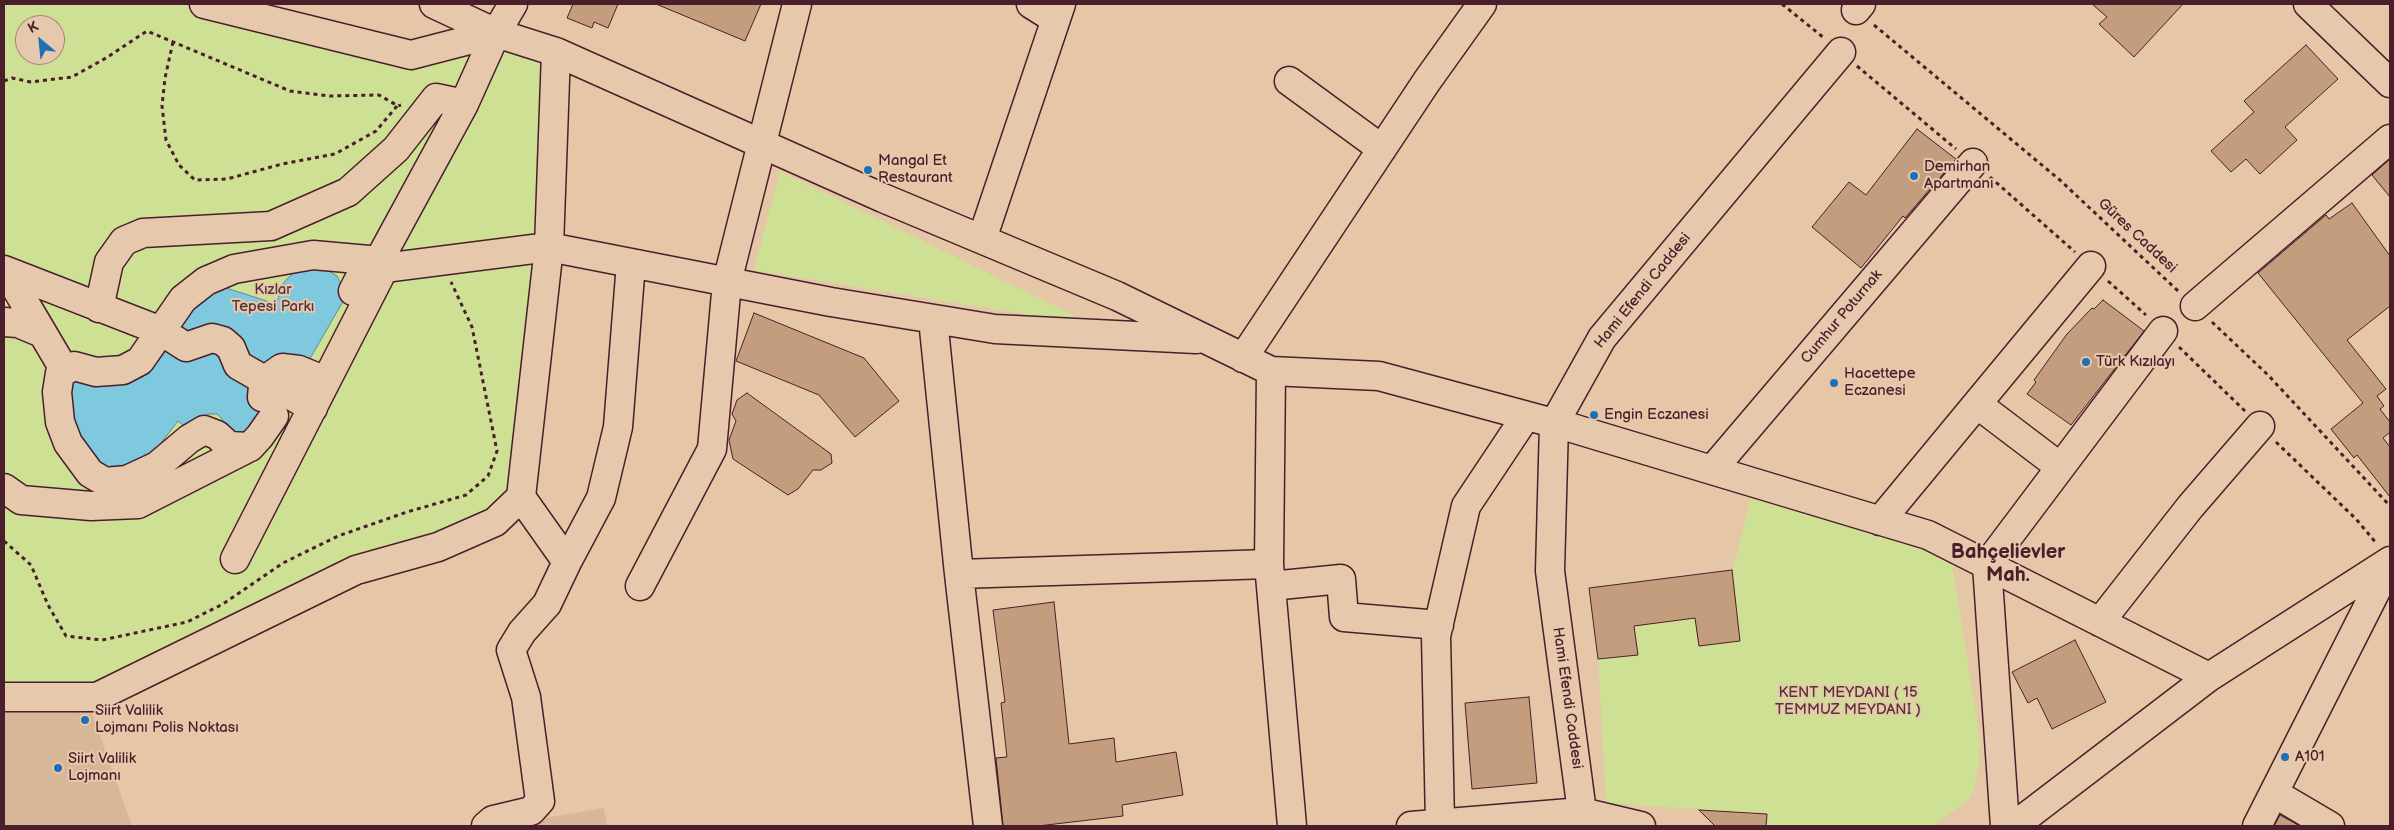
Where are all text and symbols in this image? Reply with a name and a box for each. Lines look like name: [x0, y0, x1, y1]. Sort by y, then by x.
north arrow: [15, 15, 65, 65]
text: K: [25, 17, 41, 37]
place label: Mangal Et Restaurant: [878, 152, 953, 187]
place label: Demirhan Apartmanı: [1924, 158, 1993, 193]
marker: Mangal Et Restaurant: [862, 164, 874, 176]
marker: Demirhan Apartmanı: [1908, 170, 1920, 182]
street label: Güres Caddesi: [2094, 195, 2180, 277]
street label: Hami Efendi Caddesi: [1591, 230, 1695, 352]
street label: Cumhur Poturnak: [1797, 266, 1887, 368]
park label: Kızlar Tepesi Parkı: [232, 281, 314, 316]
place label: Türk Kızılayı: [2096, 353, 2175, 371]
marker: Türk Kızılayı: [2080, 356, 2092, 368]
place label: Hacettepe Eczanesi: [1844, 365, 1916, 400]
marker: Hacettepe Eczanesi: [1828, 377, 1840, 389]
place label: Engin Eczanesi: [1604, 406, 1709, 424]
marker: Engin Eczanesi: [1588, 409, 1600, 421]
district label: Bahçelievler Mah.: [1951, 541, 2065, 588]
street label: Hami Efendi Caddesi: [1548, 626, 1586, 770]
park label: KENT MEYDANI ( 15 TEMMUZ MEYDANI ): [1775, 684, 1921, 719]
place label: Siirt Valilik Lojmanı Polis Noktası: [95, 702, 239, 737]
marker: Siirt Valilik Lojmanı Polis Noktası: [79, 714, 91, 726]
place label: A101: [2295, 748, 2325, 766]
place label: Siirt Valilik Lojmanı: [68, 750, 136, 785]
marker: A101: [2279, 751, 2291, 763]
marker: Siirt Valilik Lojmanı: [52, 762, 64, 774]

